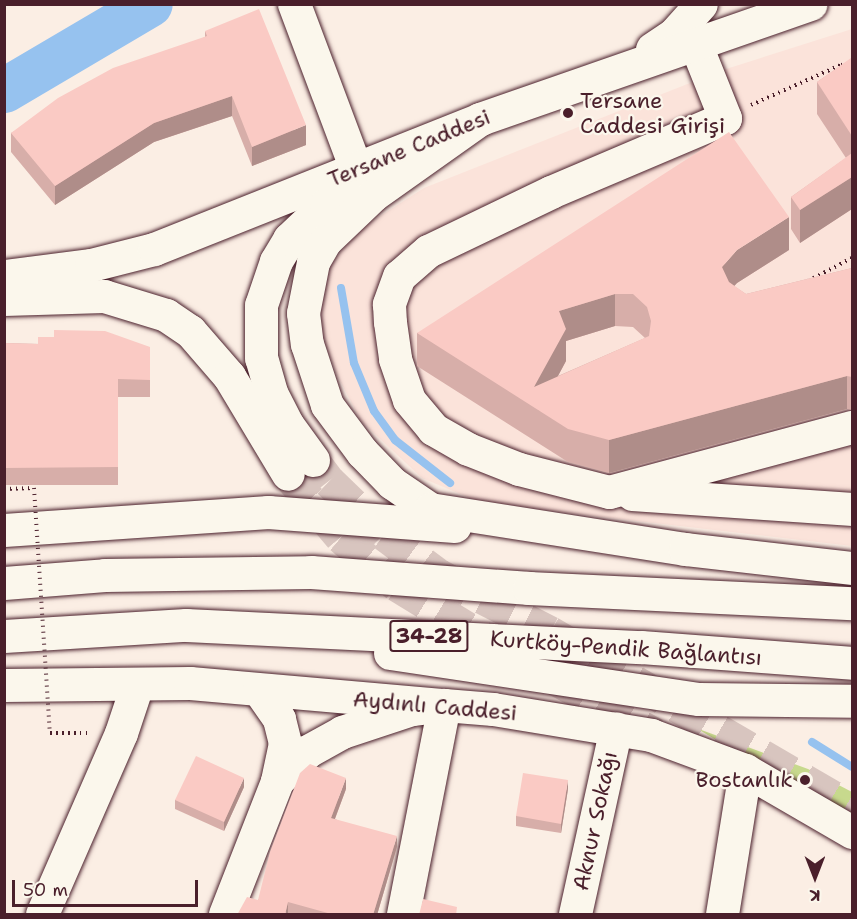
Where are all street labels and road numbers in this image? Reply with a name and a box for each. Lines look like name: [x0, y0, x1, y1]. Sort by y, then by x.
street label: Tersane Caddesi: [324, 103, 494, 193]
road number: 34-28: [388, 618, 470, 654]
street label: Kurtköy-Pendik Bağlantısı: [489, 625, 763, 671]
street label: Aydınlı Caddesi: [352, 686, 518, 726]
street label: Aknur Sokağı: [567, 749, 623, 893]

